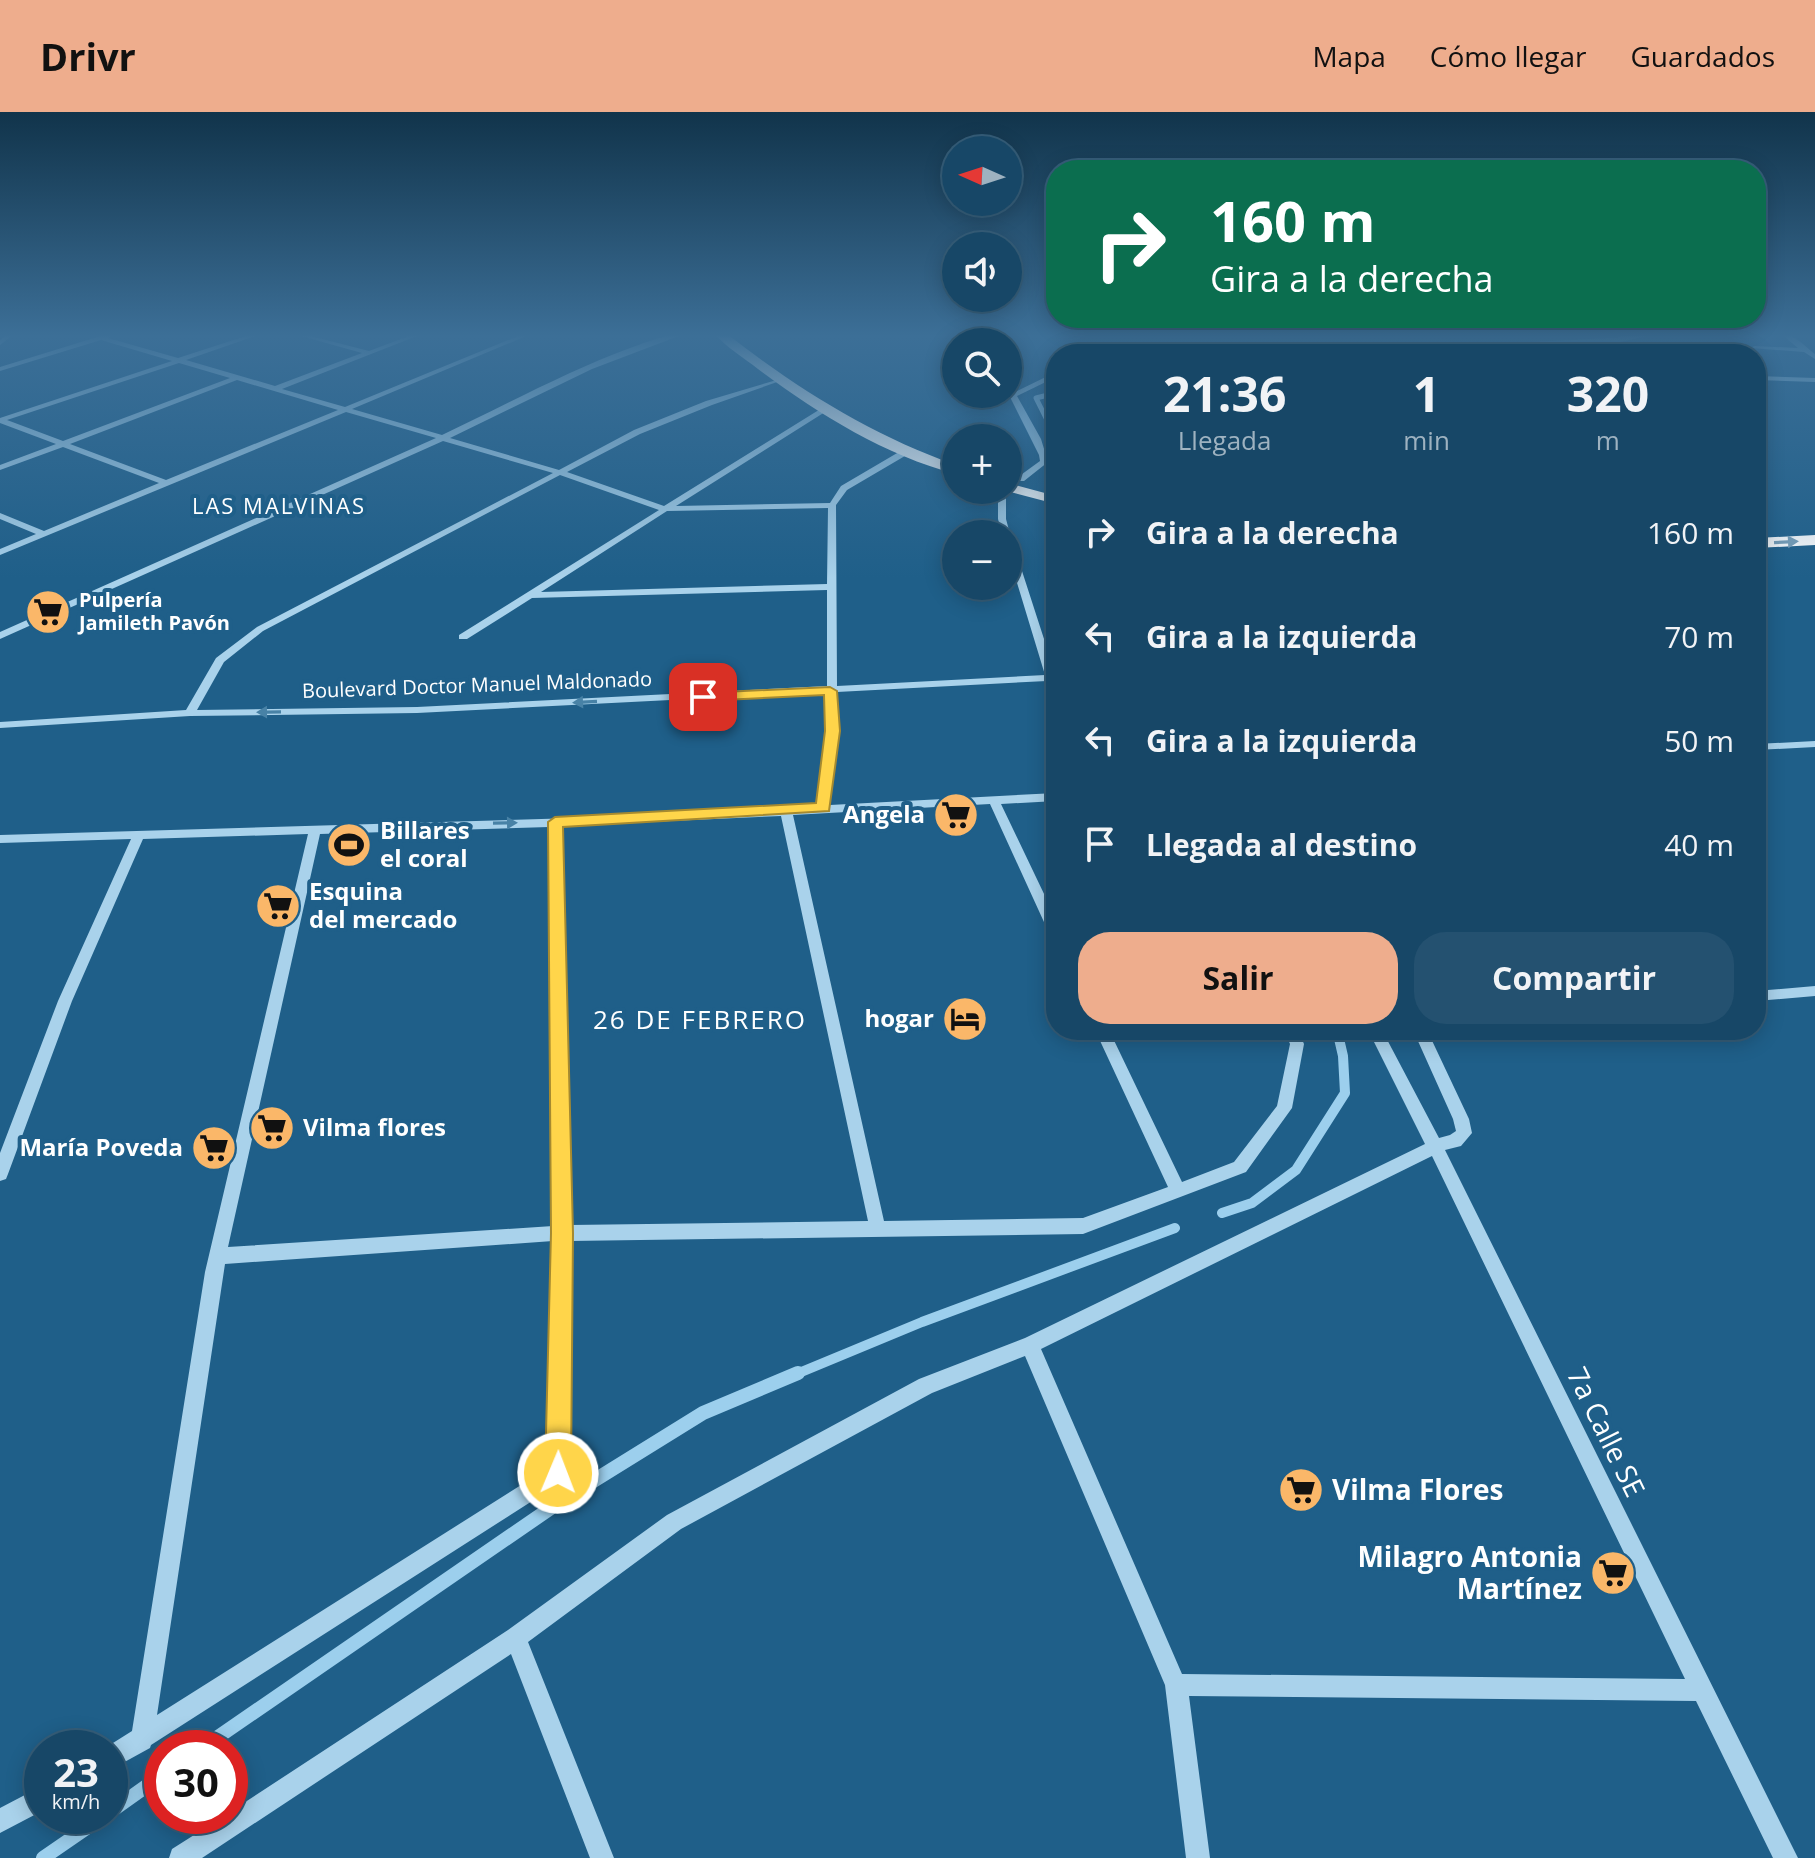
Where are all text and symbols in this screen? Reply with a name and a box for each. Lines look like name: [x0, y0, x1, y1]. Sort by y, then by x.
text: Drivr: [40, 30, 136, 82]
text: Mapa: [1312, 37, 1386, 75]
text: Cómo llegar: [1430, 37, 1586, 75]
text: Guardados: [1630, 37, 1775, 75]
north arrow: [942, 136, 1022, 216]
map controls: [942, 136, 1022, 600]
text: 160 m: [1210, 182, 1376, 258]
icon: right: [1078, 192, 1182, 296]
button: sound: [942, 232, 1022, 312]
text: Gira a la derecha: [1210, 254, 1494, 303]
button: search: [942, 328, 1022, 408]
text: 21:36: [1163, 361, 1286, 426]
text: 1: [1413, 361, 1440, 426]
text: 320: [1567, 361, 1649, 426]
text: Llegada: [1178, 422, 1271, 458]
text: min: [1403, 422, 1450, 458]
text: m: [1596, 422, 1620, 458]
button: +: [942, 424, 1022, 504]
district label: LAS MALVINAS: [192, 490, 366, 520]
icon: right: [1078, 510, 1122, 554]
text: Gira a la derecha: [1146, 512, 1399, 553]
text: 160 m: [1647, 512, 1734, 553]
button: −: [942, 520, 1022, 600]
one-way arrow: [1773, 535, 1798, 548]
place label: Pulpería Jamileth Pavón: [77, 586, 230, 636]
supermarket icon: Pulpería Jamileth Pavón: [24, 588, 72, 636]
icon: left: [1078, 614, 1122, 658]
text: Gira a la izquierda: [1146, 616, 1418, 657]
text: 70 m: [1664, 616, 1734, 657]
pin: [669, 663, 737, 731]
street label: Boulevard Doctor Manuel Maldonado: [302, 665, 652, 704]
icon: arrive: [681, 675, 725, 719]
one-way arrow: [572, 696, 597, 709]
one-way arrow: [256, 706, 281, 718]
icon: left: [1078, 718, 1122, 762]
text: Gira a la izquierda: [1146, 720, 1418, 761]
text: 50 m: [1664, 720, 1734, 761]
supermarket icon: Angela: [932, 791, 980, 839]
place label: Angela: [843, 797, 925, 830]
place label: Billares el coral: [380, 813, 470, 874]
one-way arrow: [493, 817, 518, 829]
sports icon: Billares el coral: [325, 821, 373, 869]
icon: arrive: [1078, 822, 1122, 866]
text: Llegada al destino: [1146, 824, 1417, 865]
text: 40 m: [1664, 824, 1734, 865]
place label: Esquina del mercado: [309, 874, 457, 935]
supermarket icon: Esquina del mercado: [254, 882, 302, 930]
button: Salir: [1078, 932, 1398, 1024]
button: Compartir: [1414, 932, 1734, 1024]
hotel icon: hogar: [941, 995, 989, 1043]
district label: 26 DE FEBRERO: [593, 1001, 807, 1037]
place label: hogar: [864, 1001, 934, 1034]
supermarket icon: Vilma flores: [248, 1104, 296, 1152]
place label: Vilma flores: [303, 1110, 446, 1143]
supermarket icon: María Poveda: [190, 1124, 238, 1172]
place label: María Poveda: [19, 1130, 183, 1163]
street label: 7a Calle SE: [1559, 1360, 1655, 1503]
position arrow: [516, 1431, 600, 1515]
supermarket icon: Vilma Flores: [1277, 1466, 1325, 1514]
place label: Vilma Flores: [1332, 1470, 1503, 1508]
place label: Milagro Antonia Martínez: [1357, 1537, 1582, 1607]
supermarket icon: Milagro Antonia Martínez: [1589, 1549, 1637, 1597]
speed limit sign: 30: [144, 1730, 248, 1834]
text: 23: [53, 1744, 99, 1799]
text: km/h: [52, 1788, 100, 1815]

